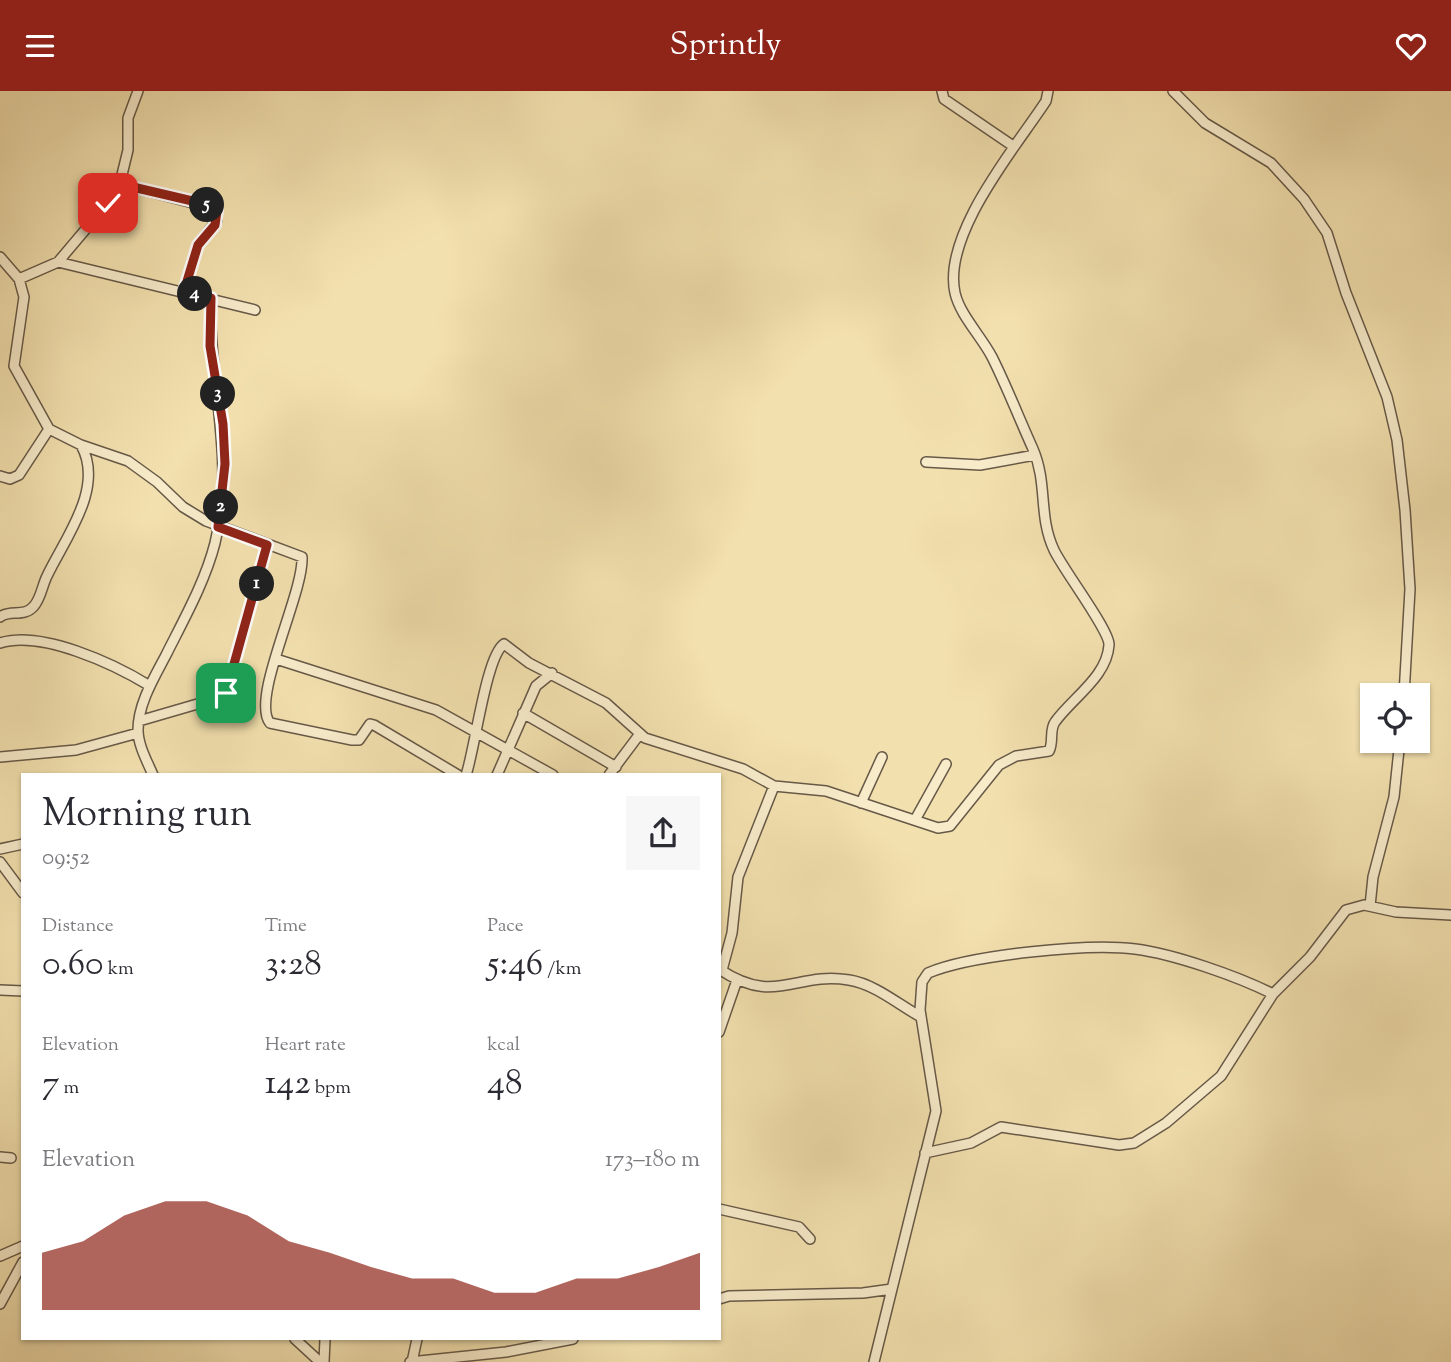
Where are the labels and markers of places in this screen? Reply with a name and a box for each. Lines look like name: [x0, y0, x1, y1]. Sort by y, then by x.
pin: [78, 173, 138, 233]
pin: 5: [190, 187, 224, 223]
pin: 4: [178, 277, 212, 311]
pin: 3: [200, 377, 235, 411]
pin: 2: [204, 489, 238, 525]
pin: 1: [240, 567, 274, 601]
pin: [196, 663, 256, 723]

